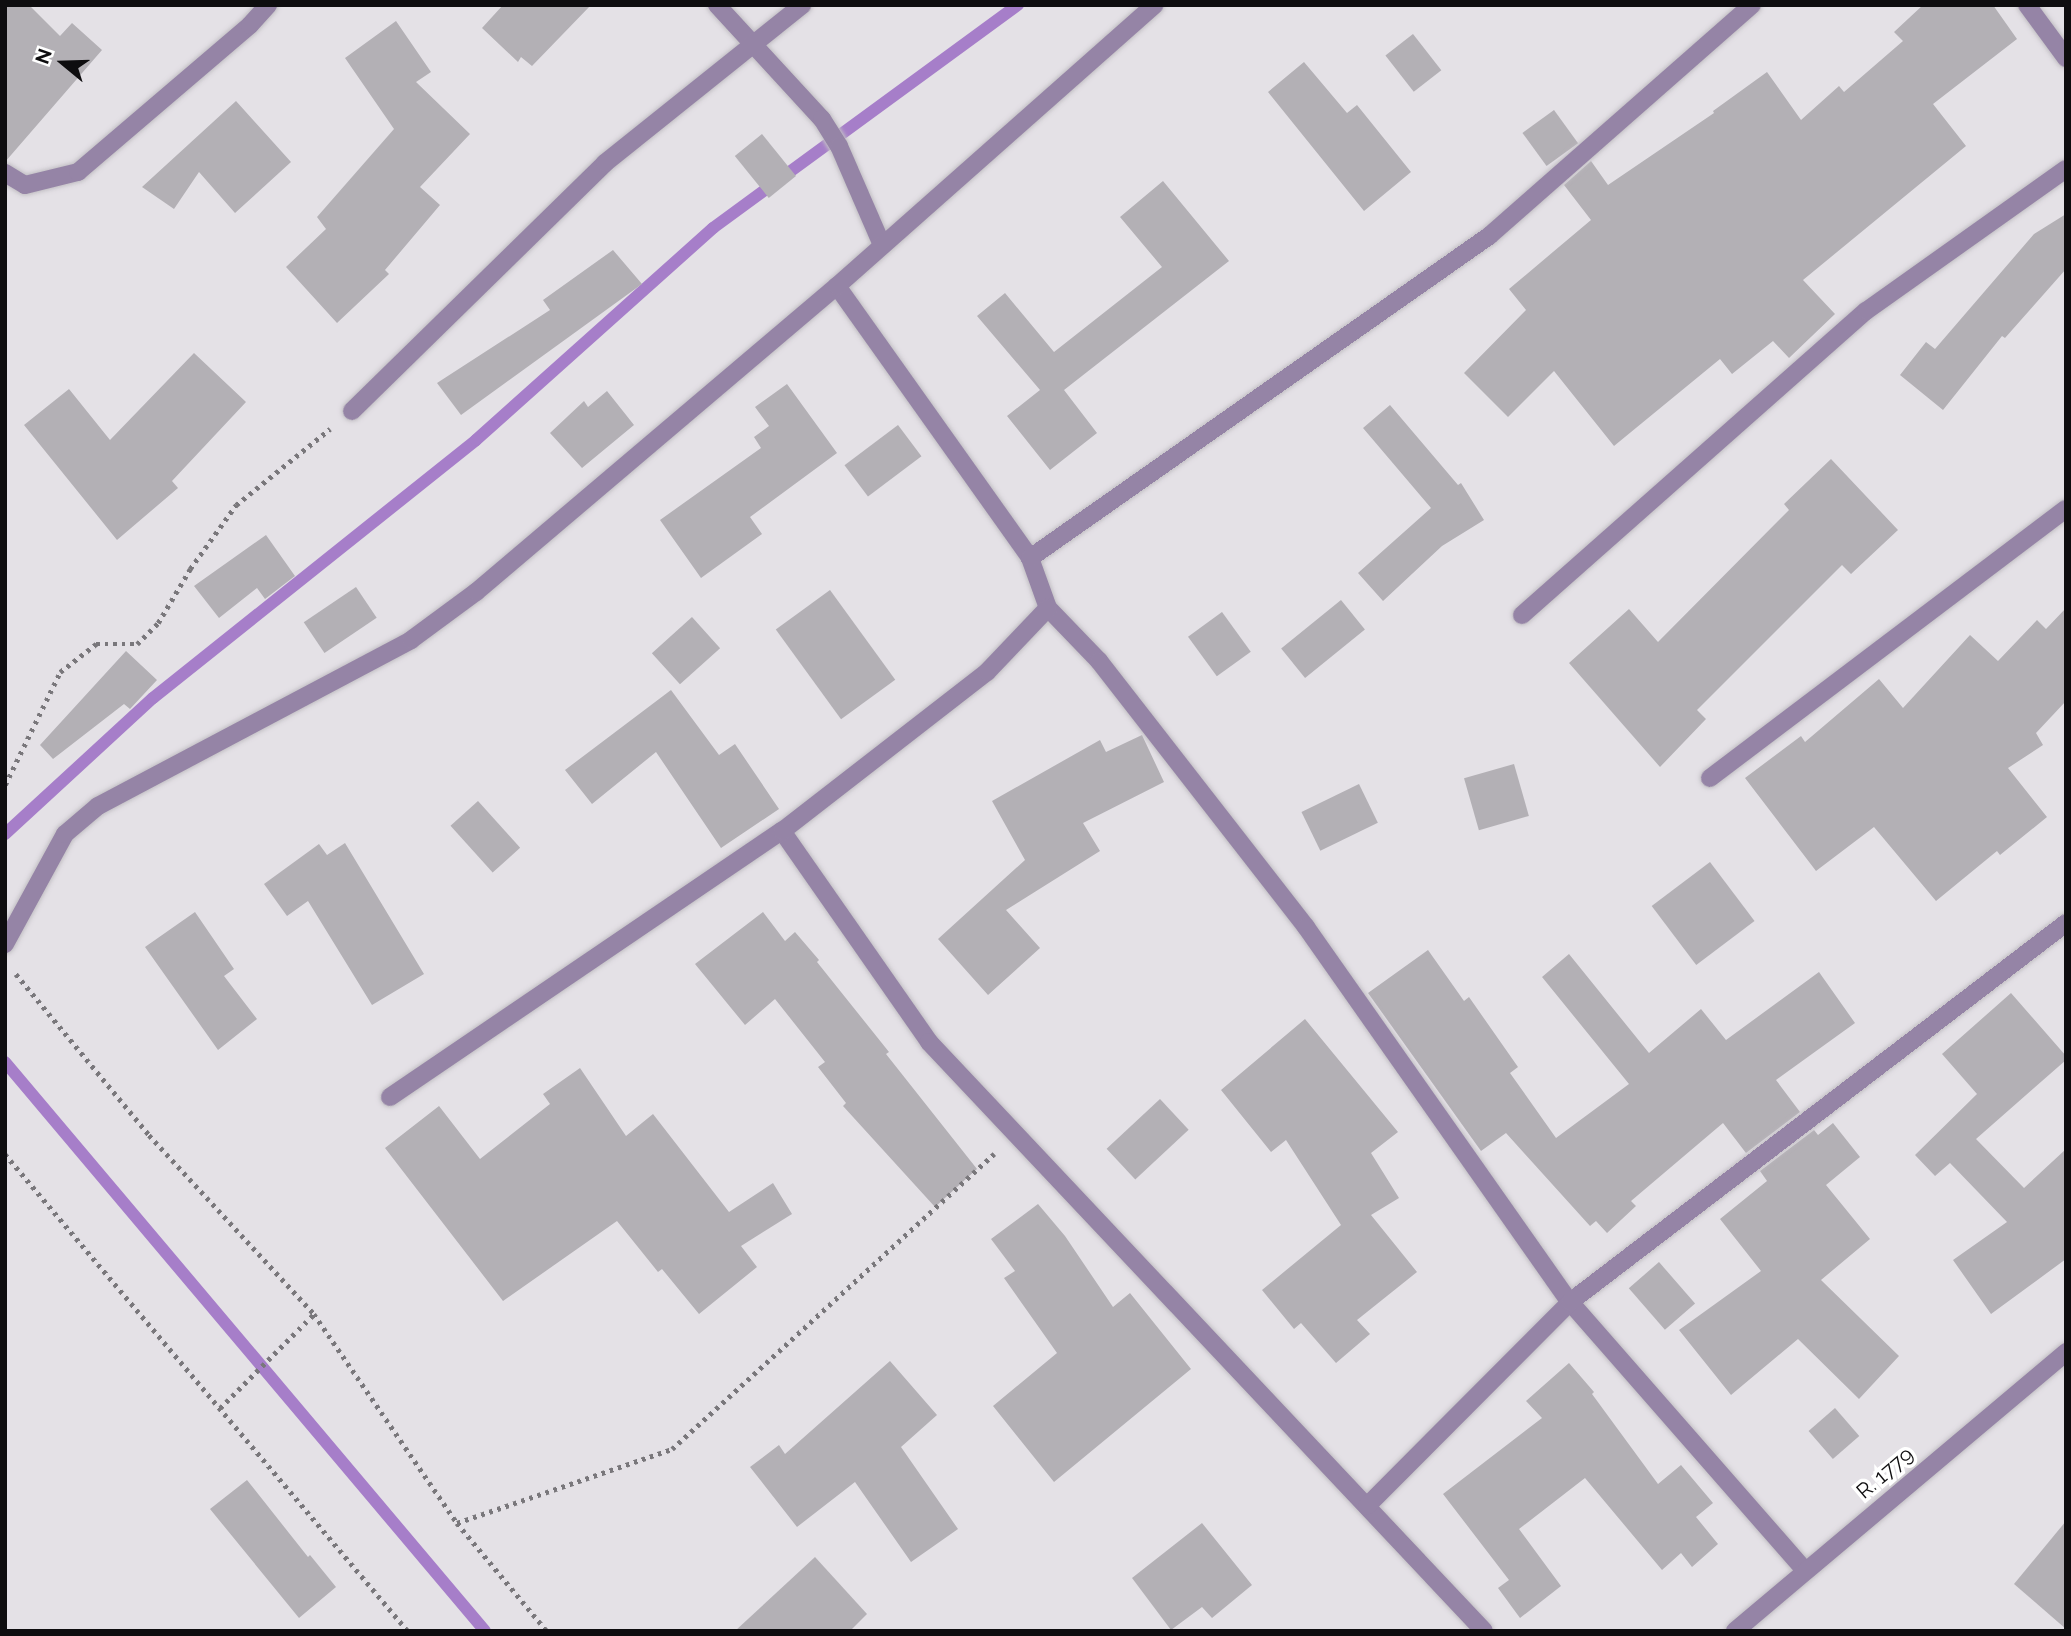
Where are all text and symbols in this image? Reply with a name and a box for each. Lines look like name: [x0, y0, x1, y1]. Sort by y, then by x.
north arrow: [28, 28, 98, 98]
text: N: [30, 46, 56, 67]
street label: R. 1779: [1851, 1442, 1919, 1504]

